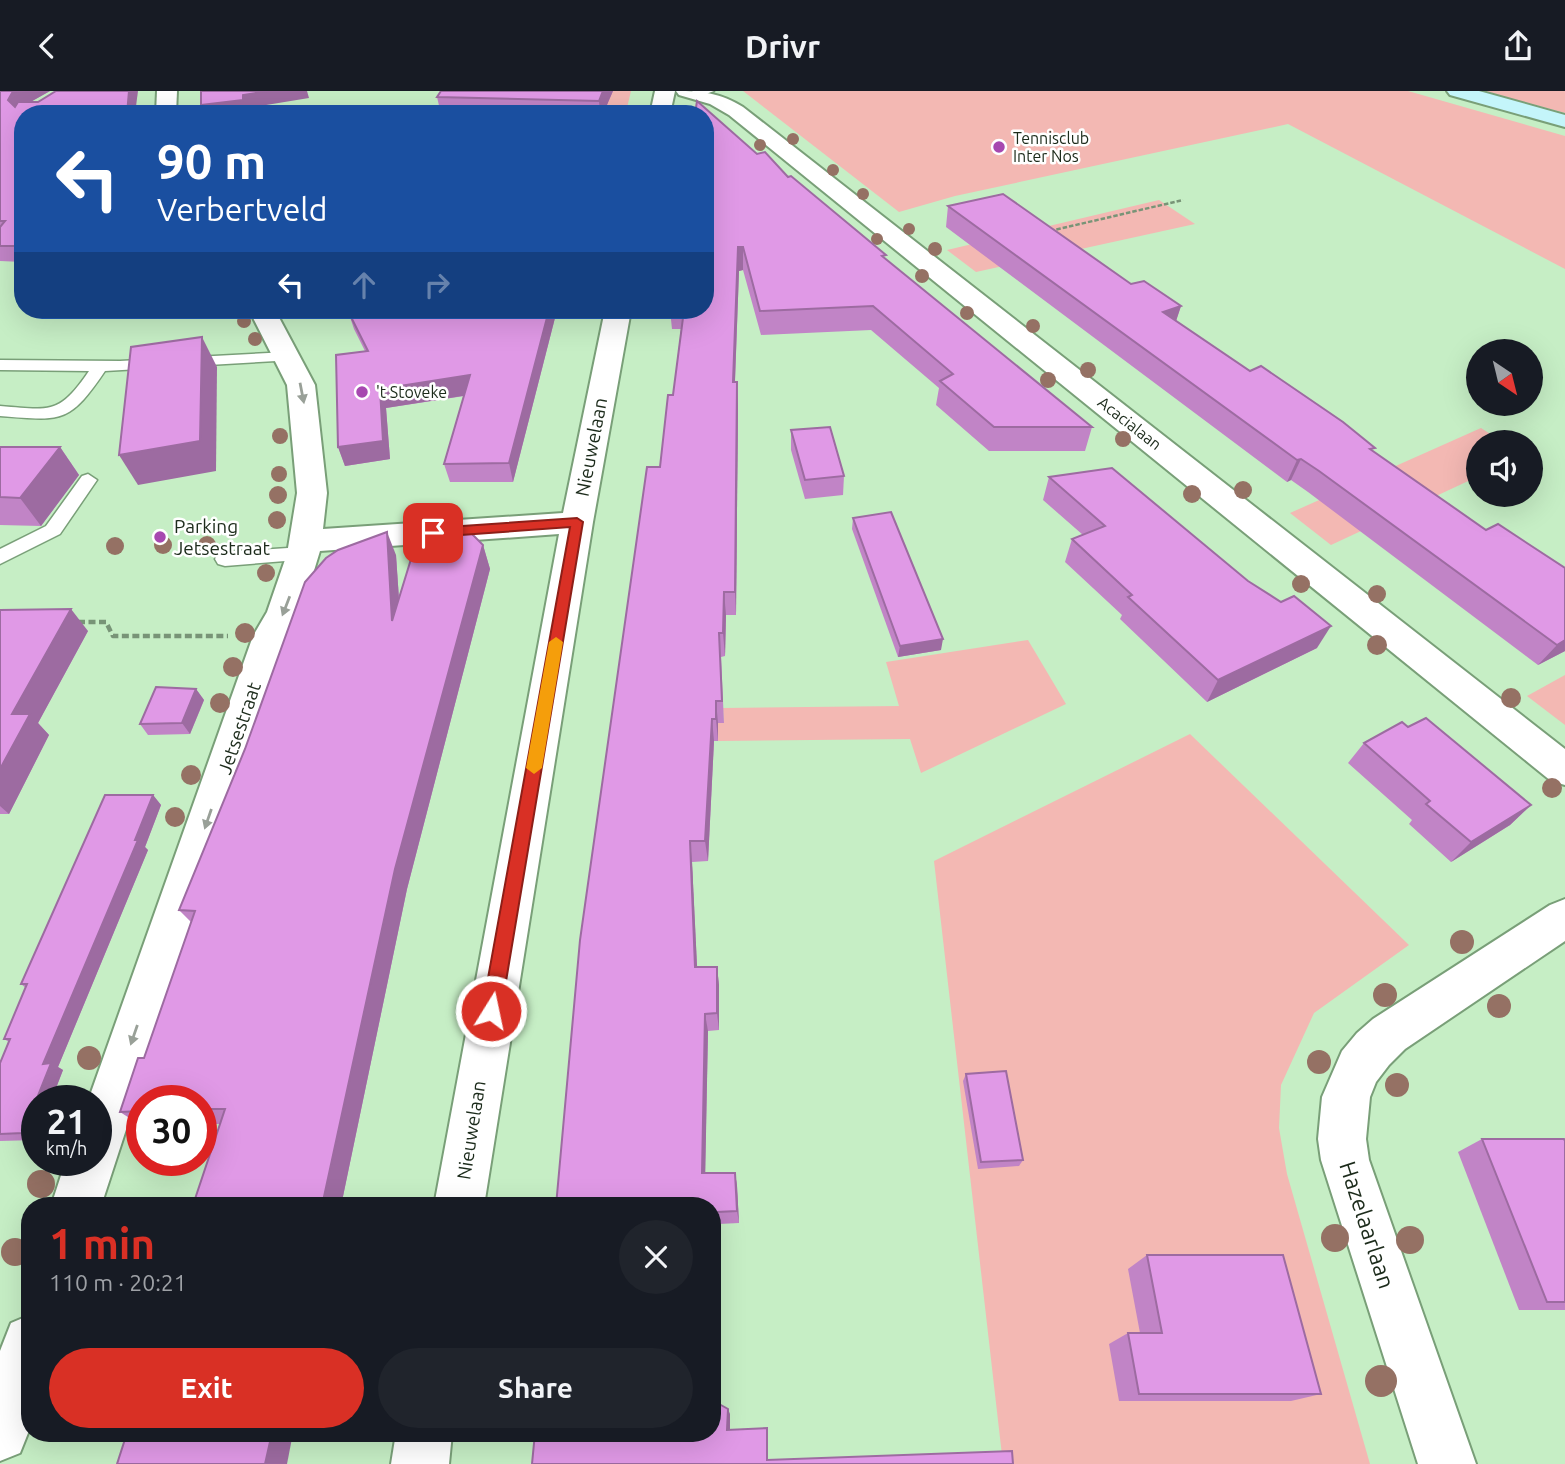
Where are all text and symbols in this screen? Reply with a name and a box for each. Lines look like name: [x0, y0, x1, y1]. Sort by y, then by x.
icon: back: [28, 27, 66, 65]
icon: share: [1499, 27, 1537, 65]
text: Drivr: [745, 28, 820, 64]
place label: Tennisclub Inter Nos: [1013, 129, 1089, 165]
icon: left: [42, 133, 133, 224]
text: 90 m: [157, 133, 266, 188]
marker: Tennisclub Inter Nos: [991, 139, 1007, 155]
text: Verbertveld: [157, 191, 327, 227]
icon: left: [272, 266, 310, 304]
icon: ahead: [345, 266, 383, 304]
icon: right: [418, 266, 456, 304]
north arrow: [1466, 339, 1544, 417]
map controls: [1466, 339, 1543, 507]
one-way arrow: [297, 382, 308, 404]
place label: 't Stoveke: [376, 383, 447, 401]
marker: 't Stoveke: [354, 384, 370, 400]
street label: Acacialaan: [1095, 393, 1165, 453]
street label: Nieuwelaan: [571, 396, 611, 498]
button: sound: [1466, 430, 1543, 507]
pin: [403, 503, 463, 563]
icon: arrive: [414, 514, 452, 552]
place label: Parking Jetsestraat: [174, 515, 270, 559]
marker: Parking Jetsestraat: [152, 529, 168, 545]
one-way arrow: [280, 596, 291, 617]
street label: Jetsestraat: [213, 679, 265, 777]
one-way arrow: [202, 809, 213, 830]
position arrow: [454, 974, 528, 1048]
one-way arrow: [128, 1024, 139, 1045]
street label: Nieuwelaan: [452, 1079, 490, 1181]
speed limit sign: 30: [126, 1085, 217, 1176]
text: 21: [47, 1101, 86, 1141]
text: km/h: [46, 1138, 87, 1158]
street label: Hazelaarlaan: [1335, 1158, 1400, 1292]
text: 1 min: [49, 1220, 155, 1267]
button: close: [619, 1220, 693, 1294]
text: 110 m · 20:21: [49, 1270, 187, 1295]
button: Exit: [49, 1348, 364, 1428]
button: Share: [378, 1348, 693, 1428]

